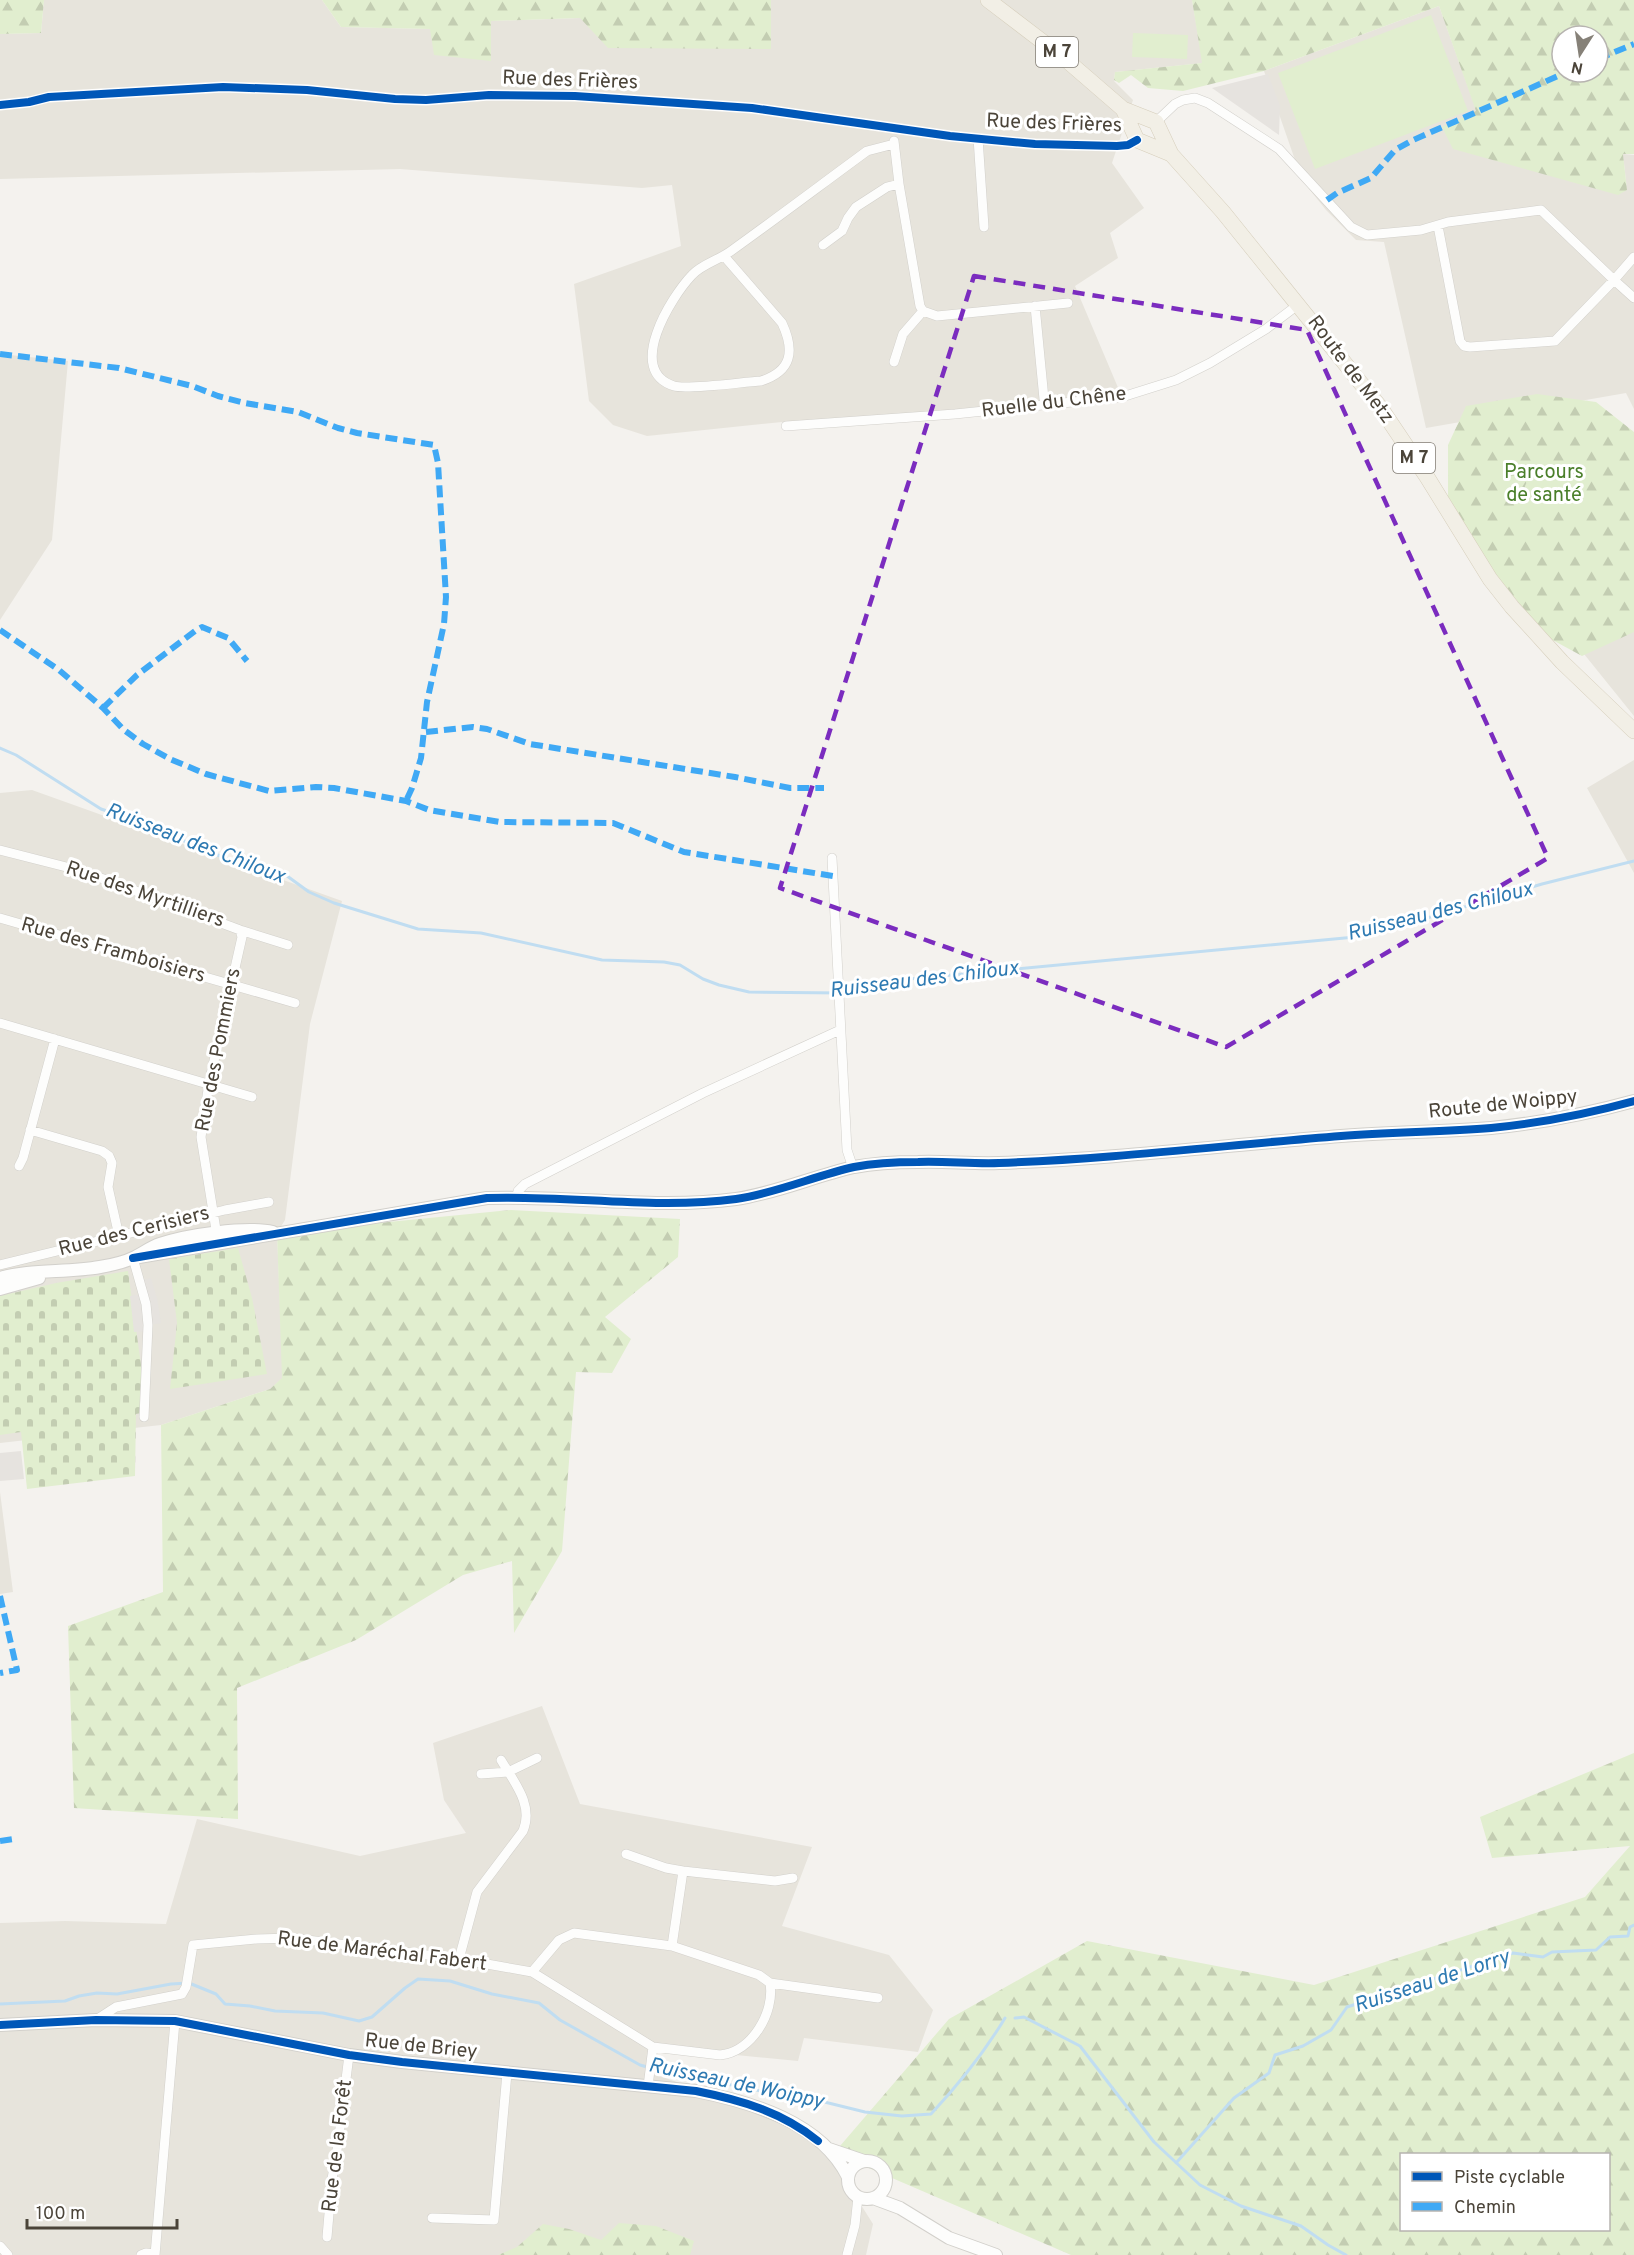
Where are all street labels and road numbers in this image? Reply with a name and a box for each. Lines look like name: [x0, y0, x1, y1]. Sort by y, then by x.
road number: M 7: [1036, 37, 1078, 67]
street label: Rue des Frières: [502, 66, 638, 96]
street label: Rue des Frières: [986, 109, 1122, 139]
street label: Route de Metz: [1301, 311, 1399, 429]
street label: Ruelle du Chêne: [980, 381, 1128, 425]
road number: M 7: [1393, 443, 1435, 473]
street label: Rue des Myrtilliers: [62, 856, 228, 934]
street label: Rue des Framboisiers: [18, 912, 208, 990]
street label: Rue des Pommiers: [190, 966, 248, 1134]
street label: Route de Woippy: [1427, 1084, 1579, 1126]
street label: Rue des Cerisiers: [56, 1201, 212, 1263]
street label: Rue de Maréchal Fabert: [276, 1926, 488, 1978]
street label: Rue de Briey: [363, 2028, 479, 2066]
street label: Rue de la Forêt: [317, 2078, 359, 2214]

